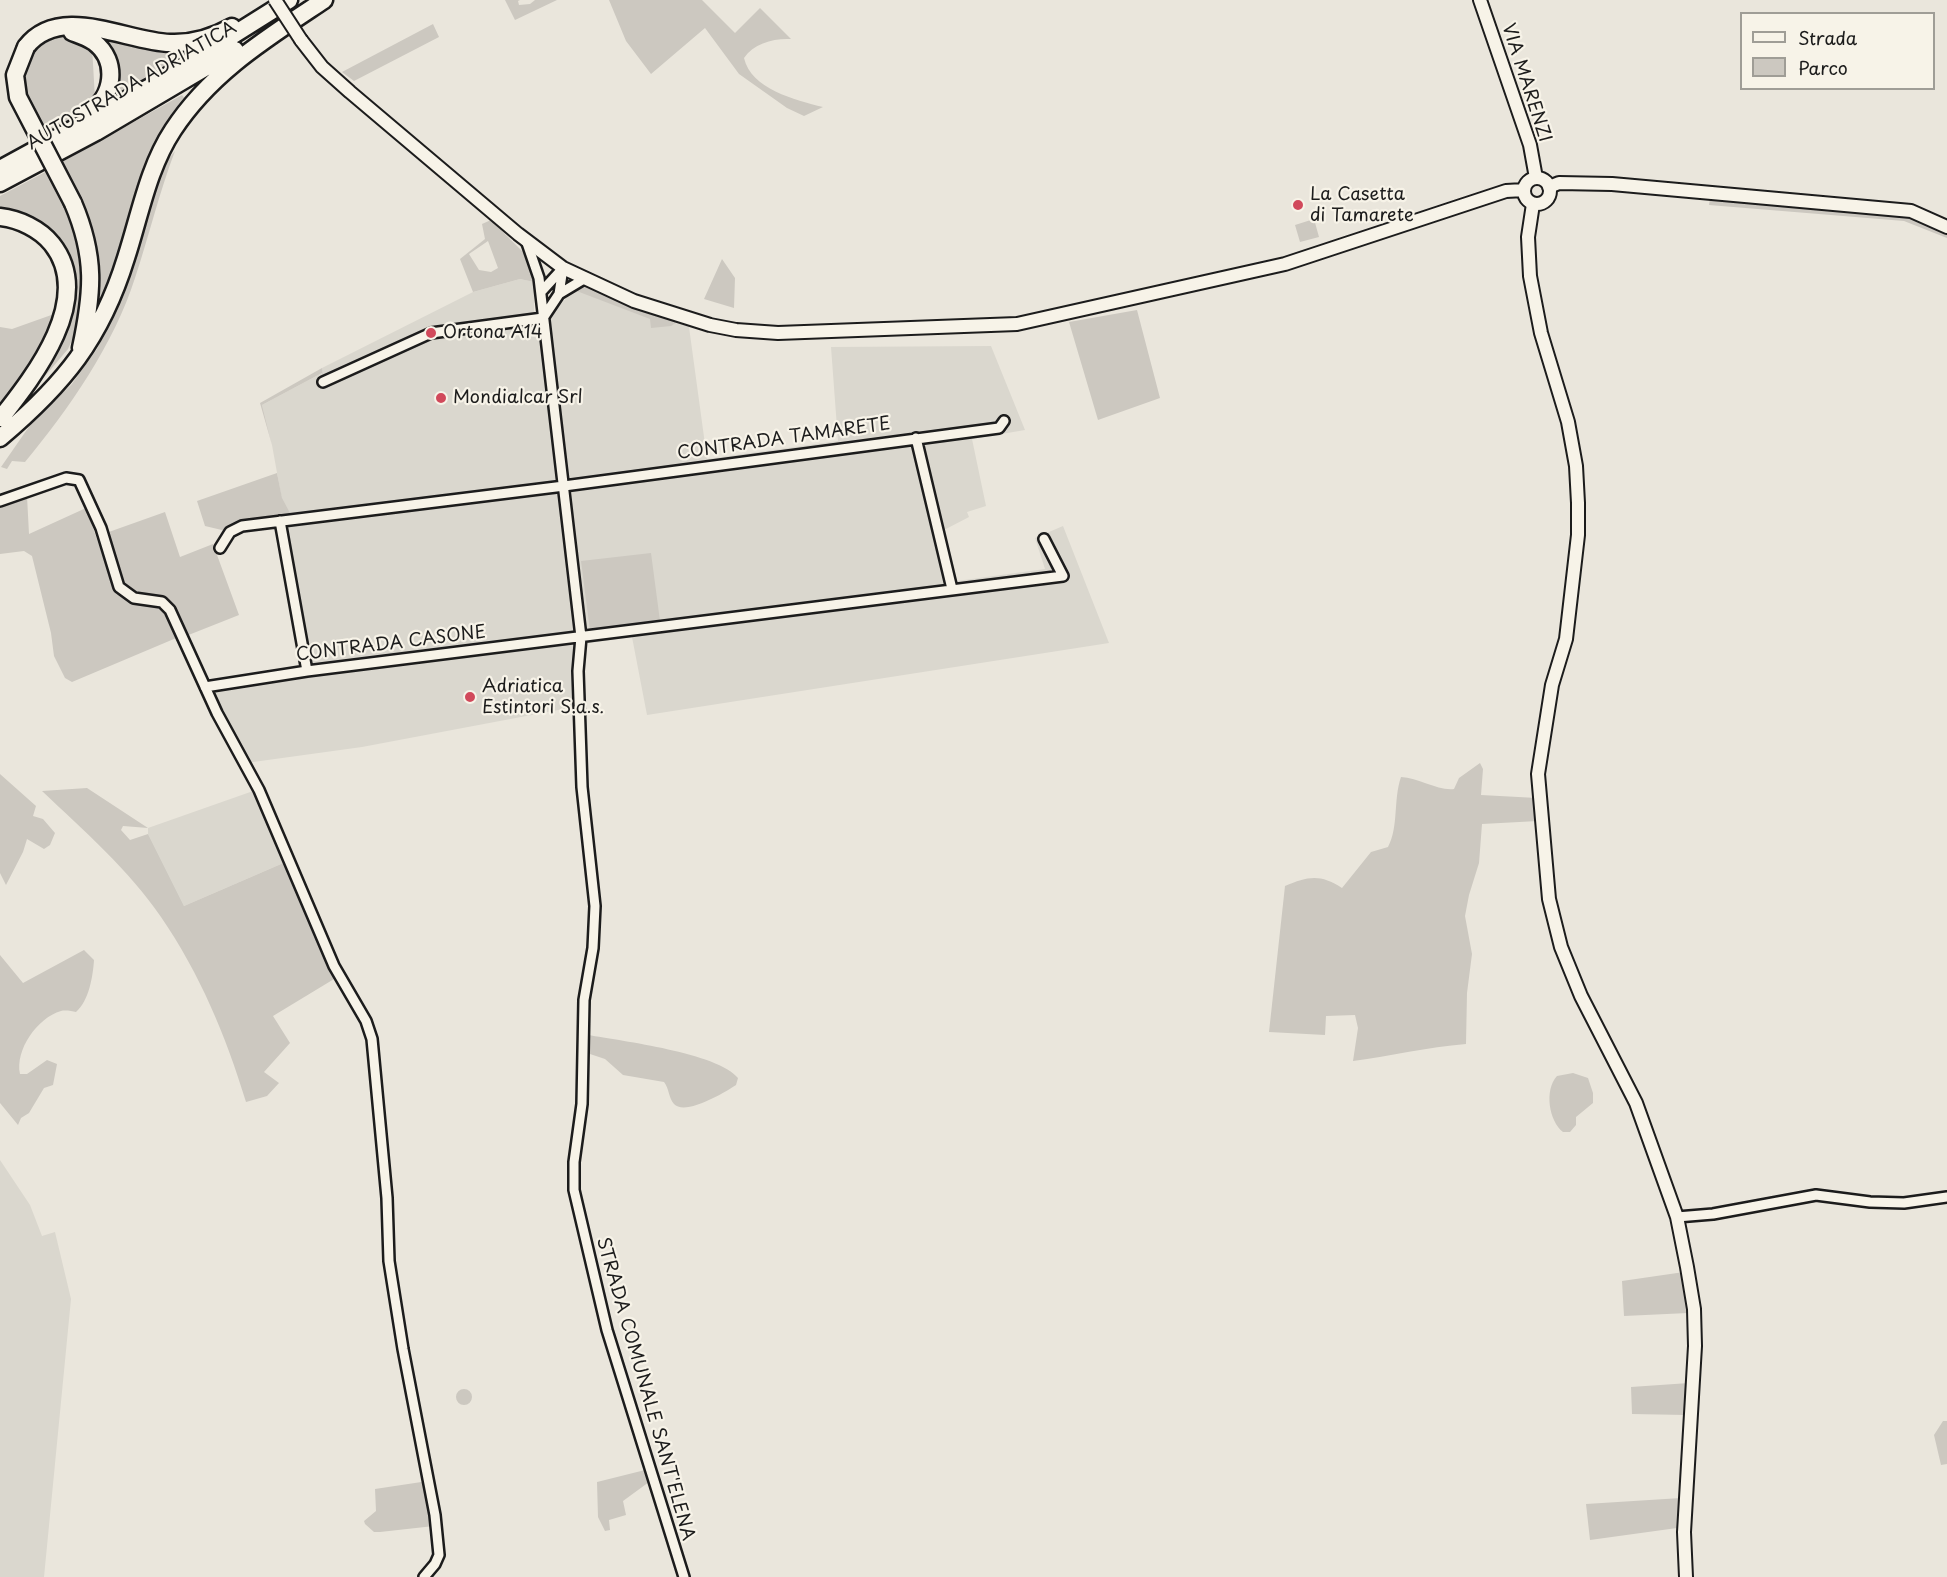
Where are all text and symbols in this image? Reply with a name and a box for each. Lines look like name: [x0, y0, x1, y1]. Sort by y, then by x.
legend: [1740, 12, 1935, 90]
street label: AUTOSTRADA ADRIATICA: [23, 17, 241, 155]
street label: VIA MARENZI: [1497, 21, 1555, 145]
text: Strada: [1798, 24, 1857, 51]
text: Parco: [1798, 54, 1848, 81]
place label: La Casetta di Tamarete: [1310, 184, 1414, 226]
marker: La Casetta di Tamarete: [1291, 198, 1305, 212]
place label: Ortona A14: [443, 322, 543, 344]
marker: Ortona A14: [424, 326, 438, 340]
place label: Mondialcar Srl: [453, 387, 583, 409]
marker: Mondialcar Srl: [434, 391, 448, 405]
street label: CONTRADA TAMARETE: [676, 413, 892, 465]
street label: CONTRADA CASONE: [295, 622, 487, 666]
place label: Adriatica Estintori S.a.s.: [482, 676, 604, 718]
marker: Adriatica Estintori S.a.s.: [463, 690, 477, 704]
street label: STRADA COMUNALE SANT'ELENA: [591, 1235, 699, 1543]

